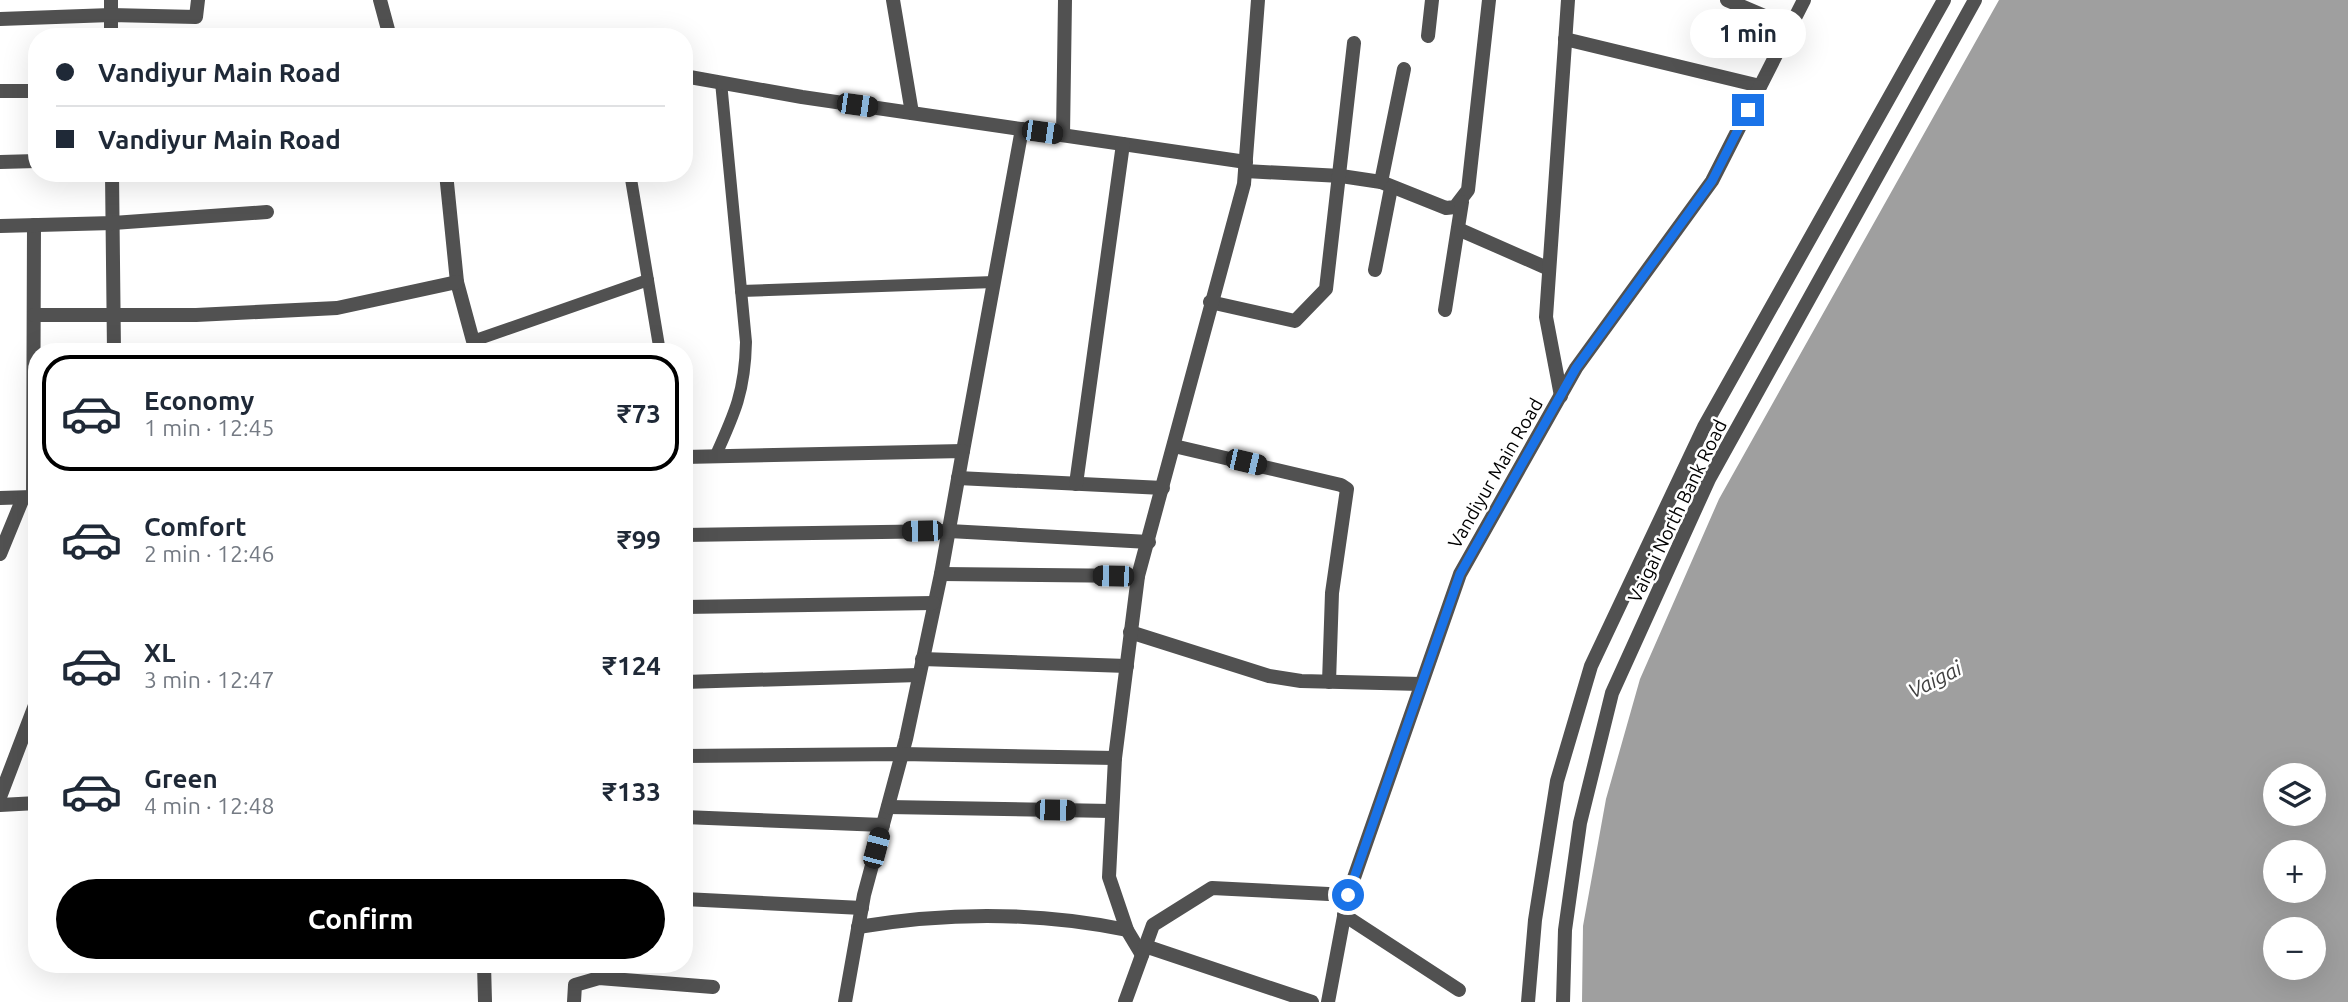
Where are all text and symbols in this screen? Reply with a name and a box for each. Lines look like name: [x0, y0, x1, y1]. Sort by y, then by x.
callout: 1 min: [1690, 8, 1806, 57]
text: 1 min: [1719, 21, 1777, 46]
text: Vandiyur Main Road: [98, 58, 341, 87]
car: [835, 92, 880, 118]
route end: [1732, 94, 1764, 126]
car: [1020, 119, 1065, 145]
text: Vandiyur Main Road: [98, 125, 341, 154]
icon: car: [60, 382, 123, 445]
text: Economy: [144, 386, 254, 415]
street label: Vandiyur Main Road: [1443, 394, 1547, 552]
text: ₹73: [617, 399, 661, 428]
text: 1 min · 12:45: [144, 415, 275, 440]
street label: Vaigai North Bank Road: [1623, 416, 1731, 606]
car: [1224, 447, 1269, 477]
icon: car: [60, 508, 123, 571]
text: Comfort: [144, 512, 247, 541]
car: [901, 520, 944, 542]
text: ₹99: [617, 525, 661, 554]
text: 2 min · 12:46: [144, 541, 275, 566]
car: [1092, 565, 1135, 587]
icon: car: [60, 634, 123, 697]
text: XL: [144, 638, 175, 667]
text: ₹124: [602, 651, 661, 680]
water label: Vaigai: [1904, 655, 1966, 703]
text: 3 min · 12:47: [144, 667, 275, 692]
icon: car: [60, 760, 123, 823]
map controls: [2263, 763, 2326, 980]
button: layers: [2263, 763, 2326, 826]
text: Green: [144, 764, 218, 793]
text: ₹133: [602, 777, 661, 806]
text: 4 min · 12:48: [144, 793, 275, 818]
car: [1034, 799, 1077, 821]
car: [861, 825, 892, 871]
button: +: [2263, 840, 2326, 903]
button: Confirm: [56, 879, 665, 959]
route start: [1332, 879, 1364, 911]
button: −: [2263, 917, 2326, 980]

